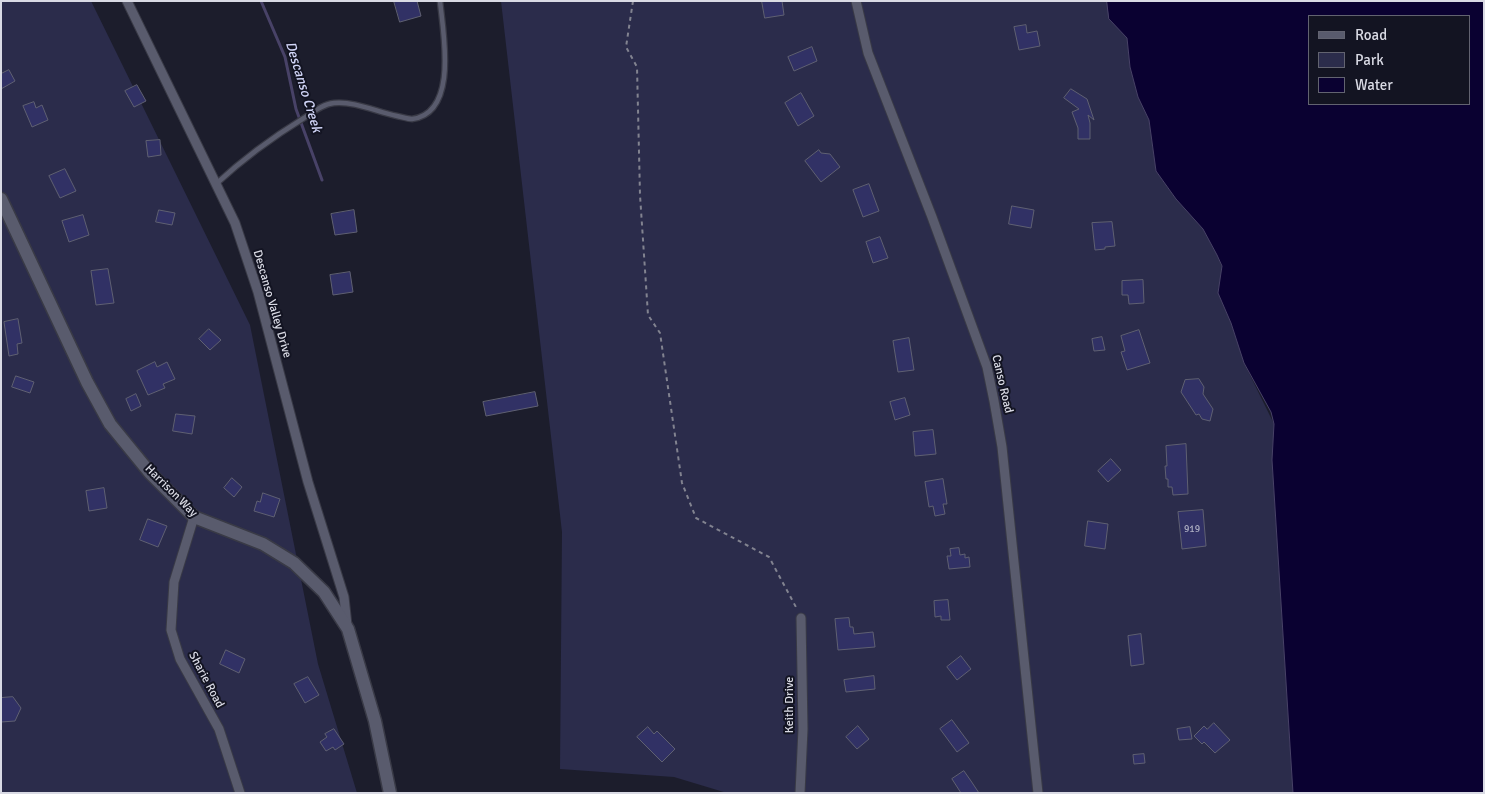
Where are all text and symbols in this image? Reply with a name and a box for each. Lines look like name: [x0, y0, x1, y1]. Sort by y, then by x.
legend: [1308, 15, 1470, 105]
text: Road: [1355, 26, 1387, 44]
water label: Descanso Creek: [281, 39, 325, 135]
text: Park: [1355, 51, 1384, 69]
text: Water: [1355, 76, 1393, 94]
street label: Descanso Valley Drive: [250, 248, 294, 360]
street label: Canso Road: [988, 353, 1016, 415]
street label: Harrison Way: [142, 462, 200, 520]
house number: 919: [1184, 523, 1200, 535]
street label: Sharie Road: [185, 649, 227, 711]
street label: Keith Drive: [783, 677, 797, 733]

